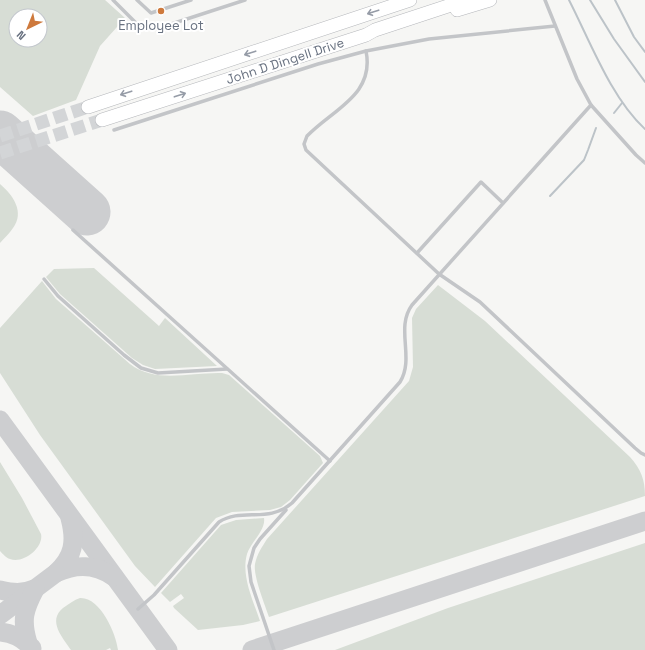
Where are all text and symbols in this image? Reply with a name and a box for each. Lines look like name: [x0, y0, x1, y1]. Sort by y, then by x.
marker: Employee Lot: [156, 6, 166, 16]
north arrow: [8, 8, 48, 48]
one-way arrow: [367, 9, 380, 16]
place label: Employee Lot: [118, 17, 204, 34]
text: N: [14, 28, 29, 43]
street label: John D Dingell Drive: [224, 34, 346, 88]
one-way arrow: [244, 50, 257, 57]
one-way arrow: [121, 90, 133, 98]
one-way arrow: [173, 91, 186, 98]

